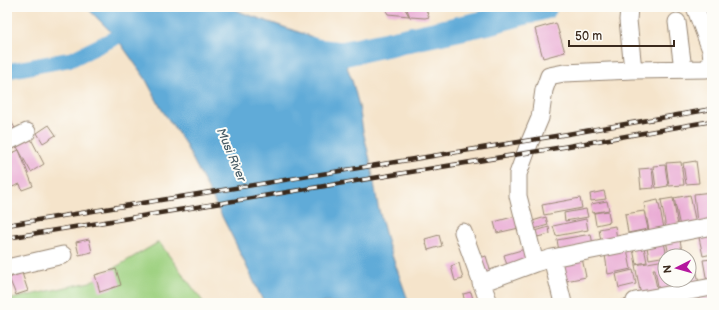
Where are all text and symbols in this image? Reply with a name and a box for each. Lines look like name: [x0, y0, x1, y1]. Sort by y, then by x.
scale bar: [569, 22, 674, 48]
text: 50 m: [575, 29, 602, 44]
water label: Musi River: [213, 126, 250, 186]
north arrow: [657, 248, 697, 288]
text: N: [661, 264, 674, 274]

